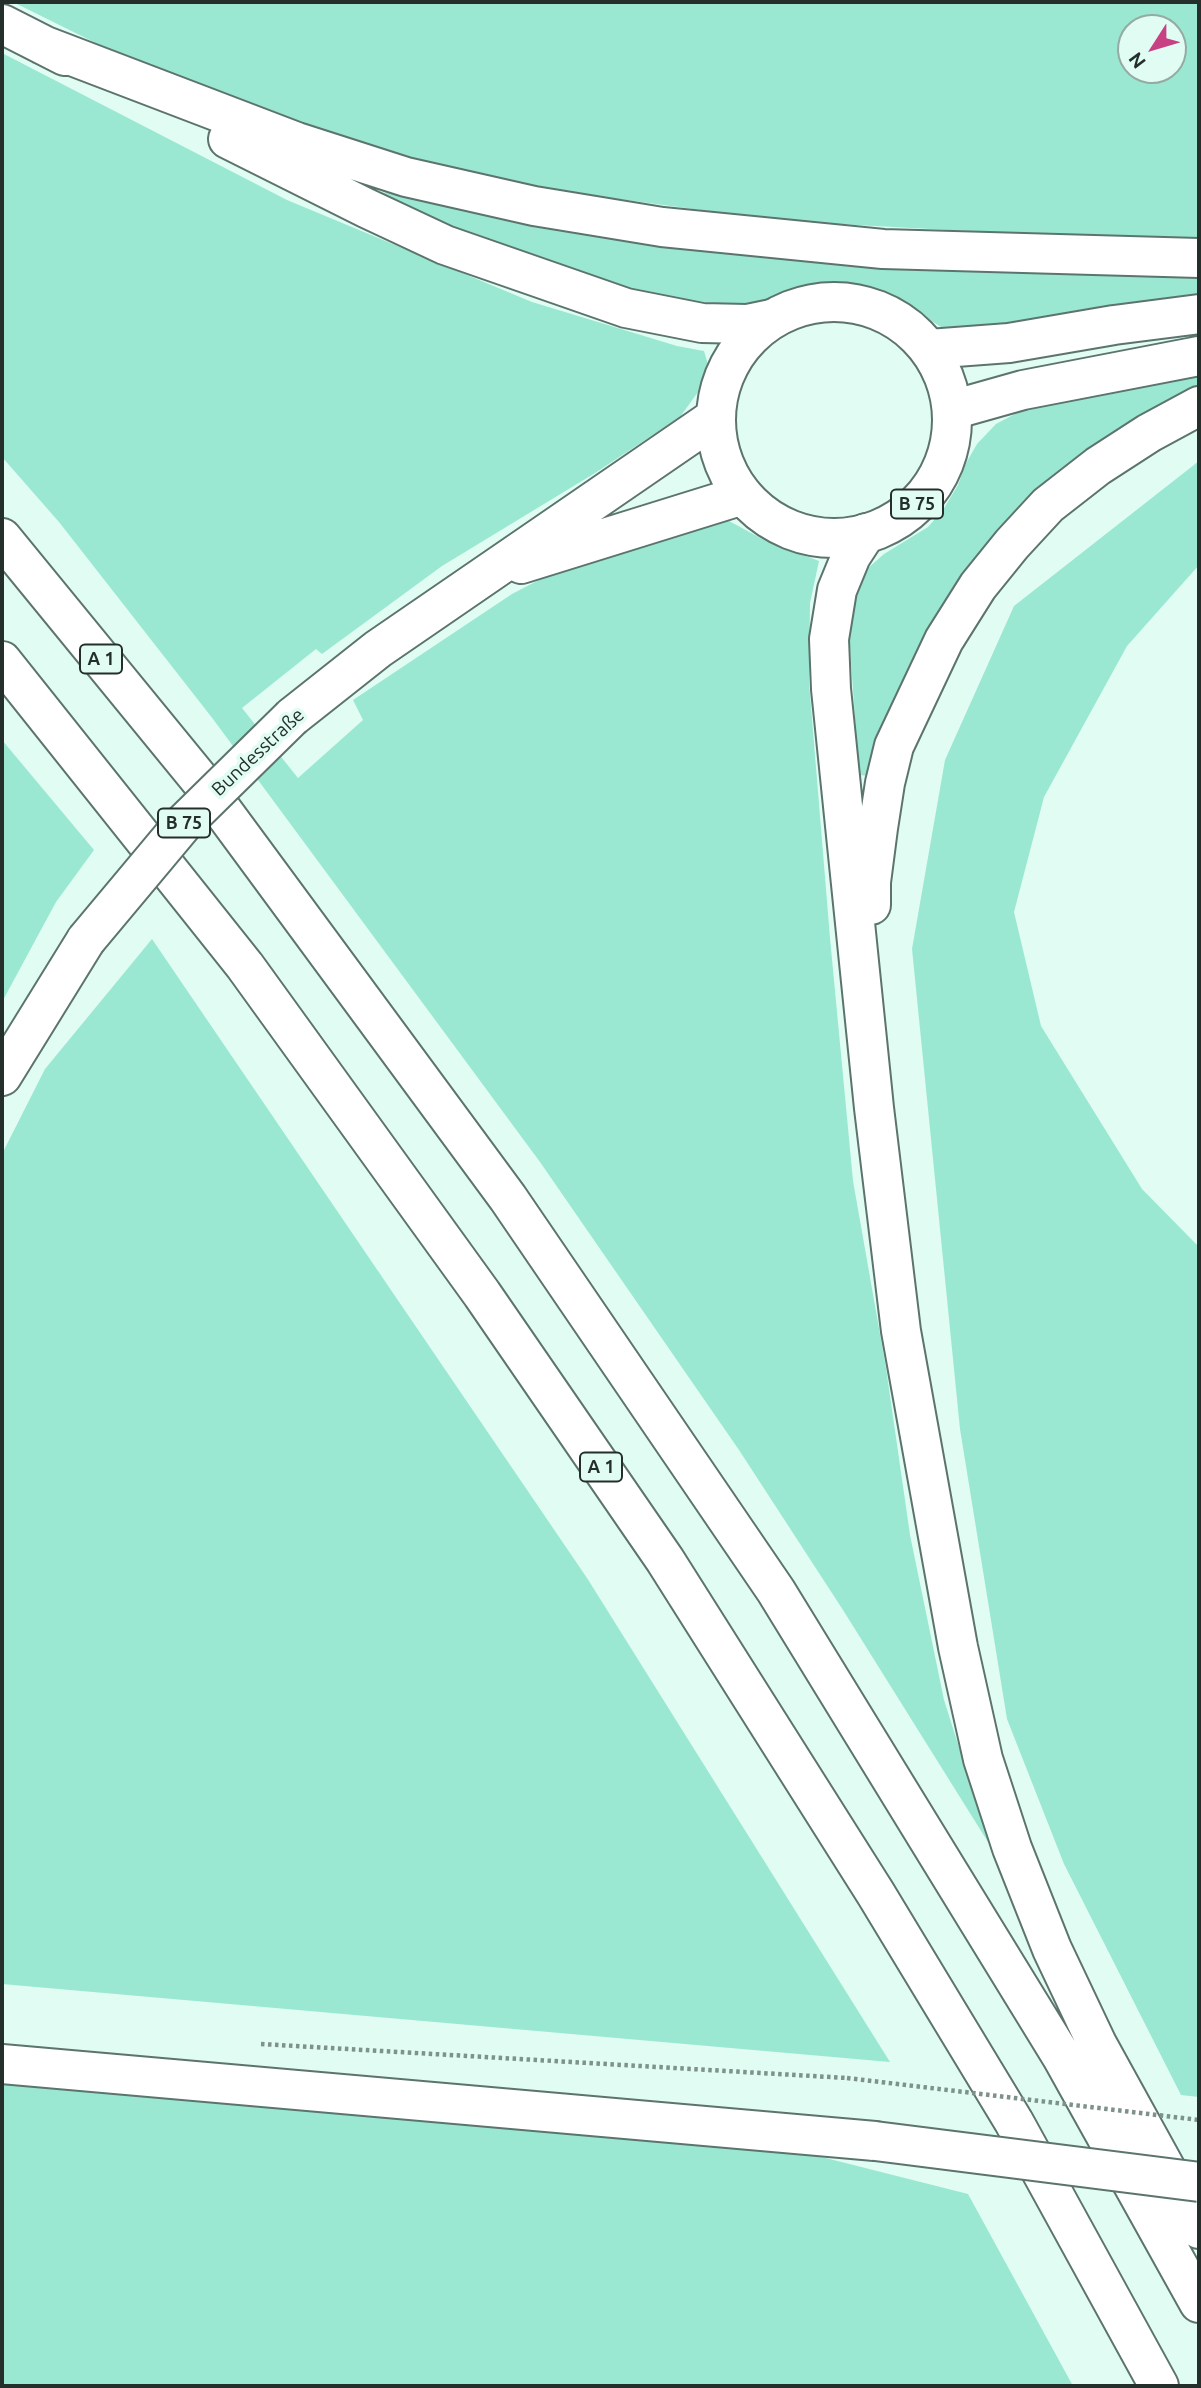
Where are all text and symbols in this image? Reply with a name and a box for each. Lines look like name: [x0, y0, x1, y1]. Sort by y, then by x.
north arrow: [1117, 14, 1187, 84]
text: N: [1124, 48, 1150, 73]
road number: B 75: [891, 490, 943, 518]
road number: A 1: [80, 644, 122, 674]
street label: Bundesstraße: [207, 703, 309, 801]
road number: B 75: [158, 808, 210, 838]
road number: A 1: [580, 1452, 622, 1482]

